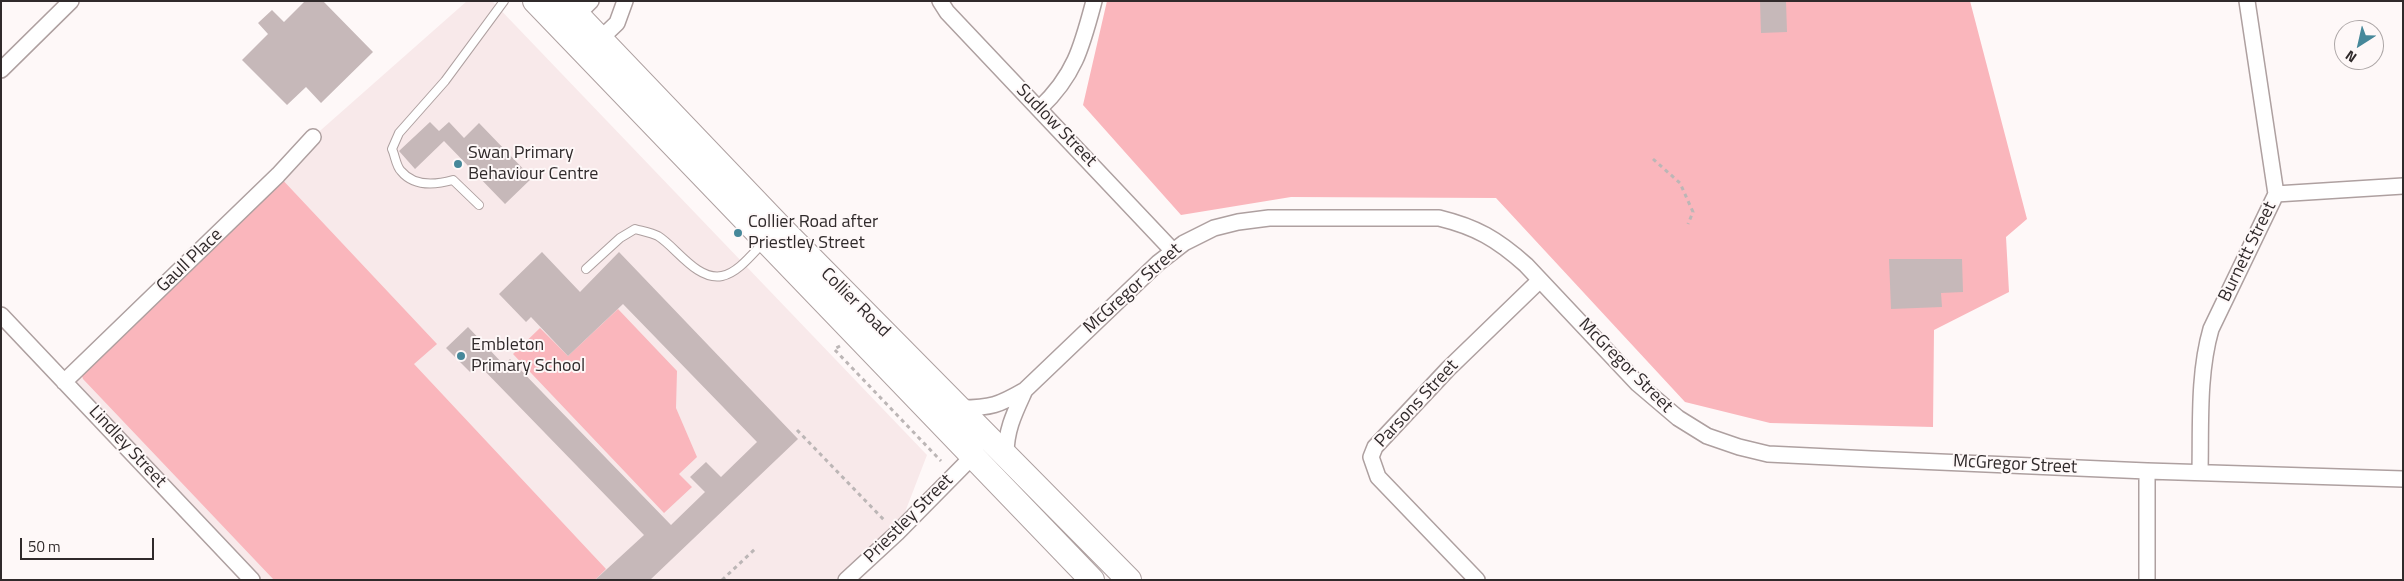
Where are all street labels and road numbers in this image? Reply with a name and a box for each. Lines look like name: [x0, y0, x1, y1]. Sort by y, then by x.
street label: Sudlow Street: [1011, 80, 1101, 172]
street label: Burnett Street: [2214, 198, 2282, 306]
street label: Gaull Place: [153, 225, 227, 297]
street label: McGregor Street: [1080, 239, 1186, 339]
street label: Collier Road: [816, 264, 894, 342]
street label: McGregor Street: [1573, 314, 1677, 418]
street label: Parsons Street: [1371, 356, 1463, 452]
street label: Lindley Street: [84, 402, 170, 492]
street label: McGregor Street: [1952, 451, 2078, 479]
street label: Priestley Street: [860, 470, 958, 568]

